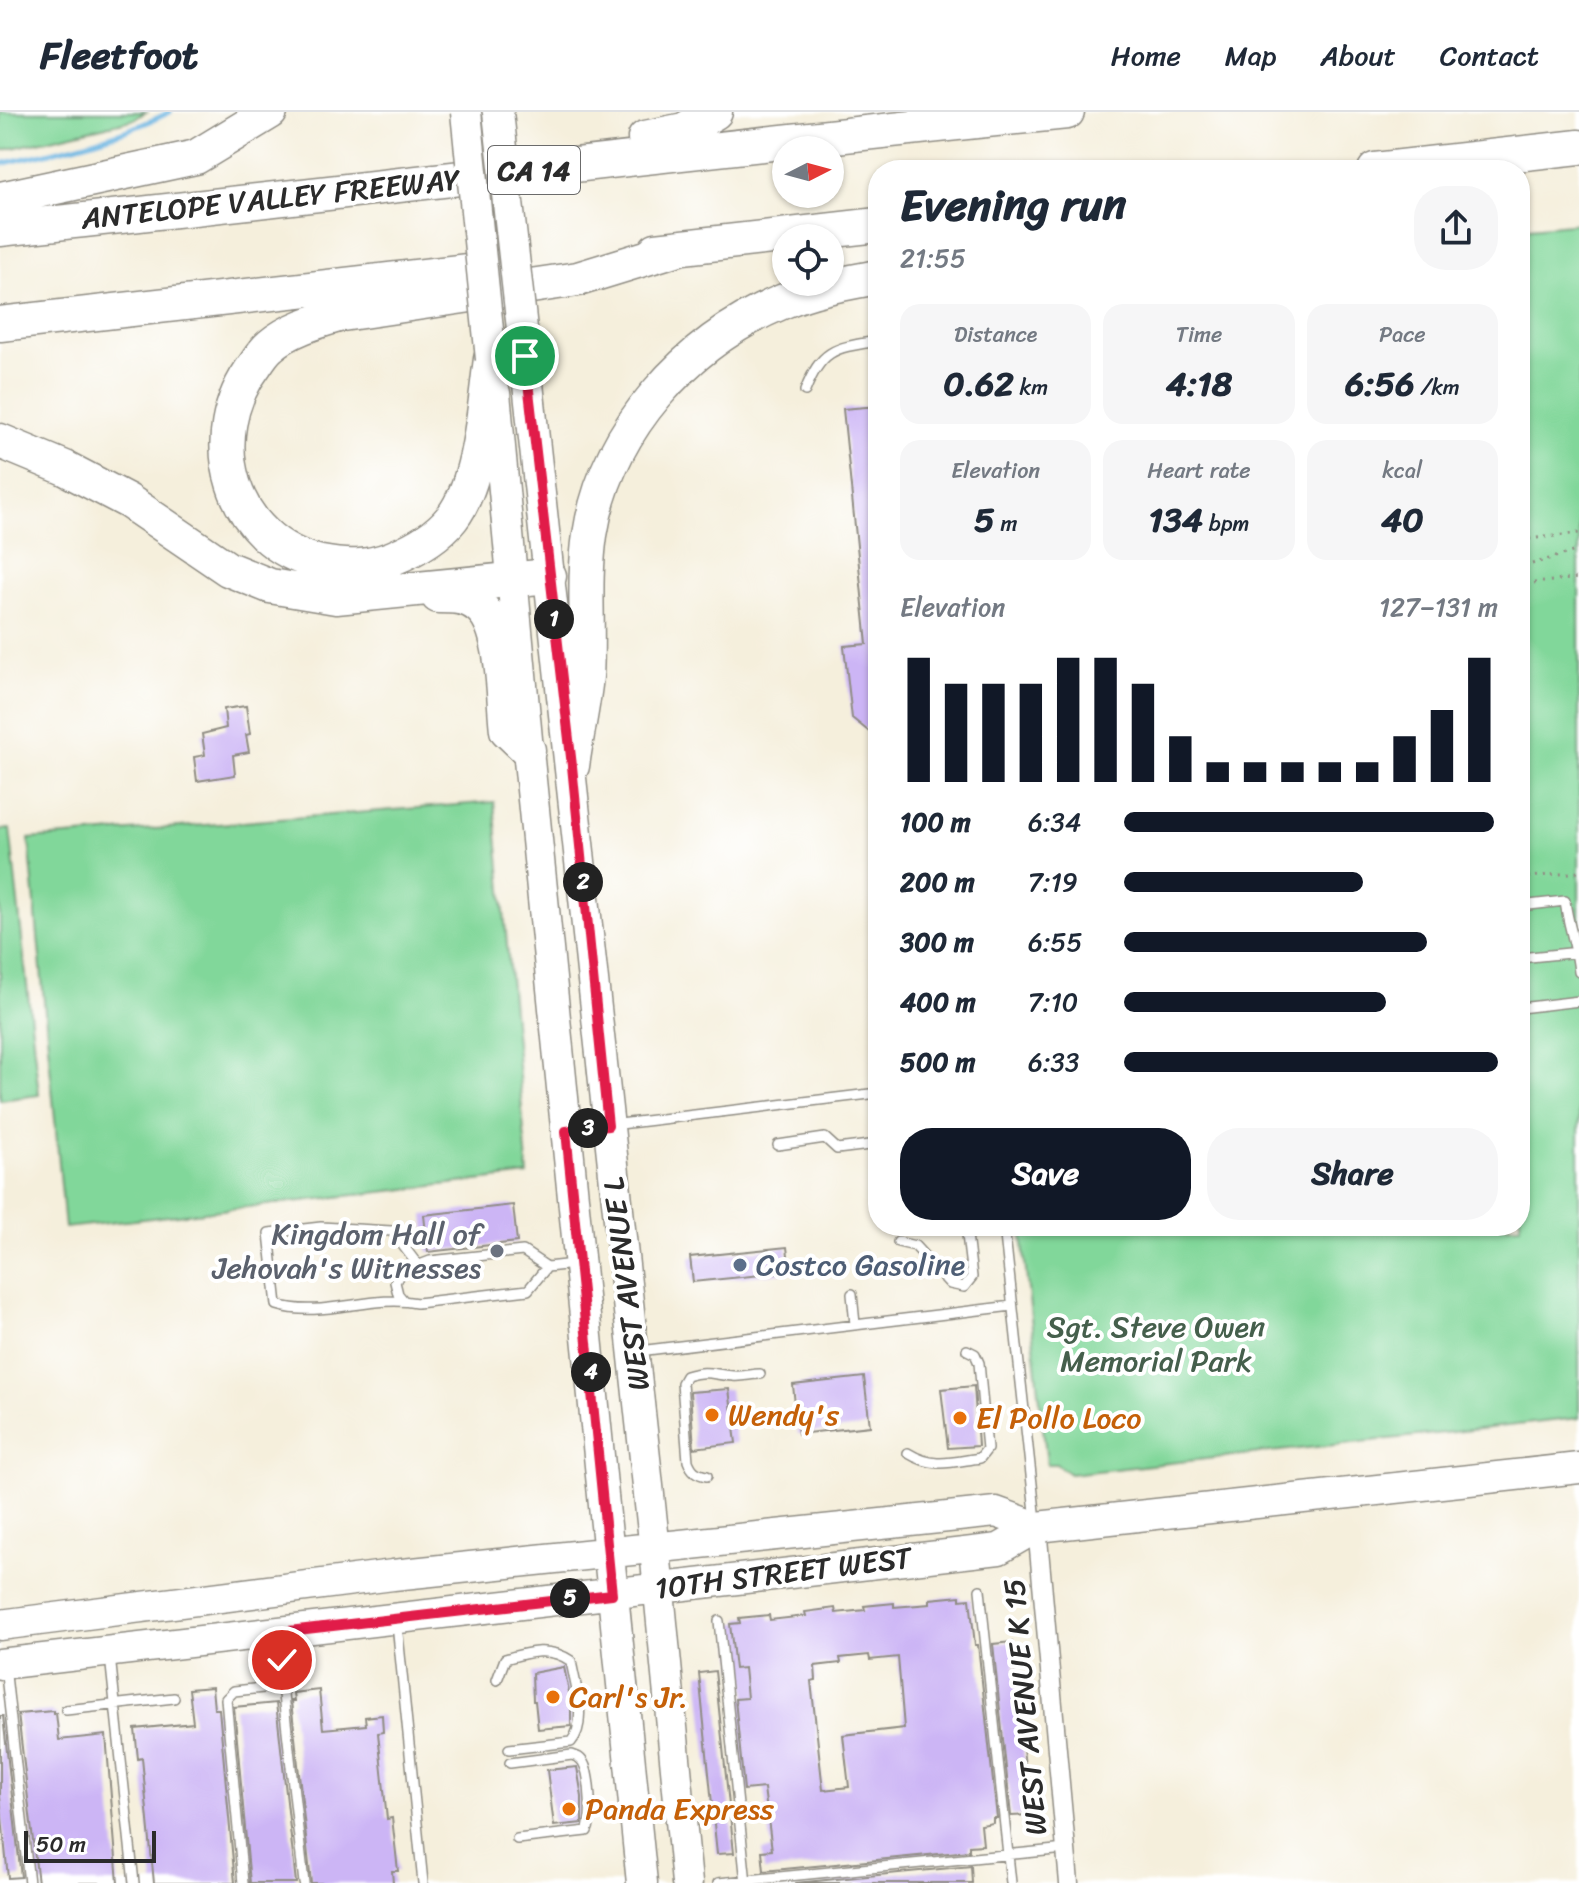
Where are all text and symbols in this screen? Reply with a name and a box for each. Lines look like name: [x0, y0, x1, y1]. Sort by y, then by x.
text: Fleetfoot: [40, 22, 198, 89]
text: Home: [1111, 31, 1181, 80]
text: Map: [1225, 31, 1276, 80]
text: About: [1320, 31, 1396, 80]
text: Contact: [1440, 31, 1539, 80]
north arrow: [772, 136, 844, 208]
map controls: [772, 136, 844, 296]
road number: CA 14: [488, 146, 580, 194]
street label: ANTELOPE VALLEY FREEWAY: [78, 152, 464, 246]
text: Evening run: [900, 166, 1126, 244]
button: share: [1414, 186, 1498, 270]
button: locate: [772, 224, 844, 296]
text: 21:55: [900, 235, 966, 281]
text: Distance: [954, 315, 1037, 354]
text: Time: [1176, 315, 1222, 354]
text: Pace: [1379, 315, 1426, 354]
pin: [491, 322, 559, 390]
icon: arrive: [503, 334, 547, 378]
text: 0.62: [943, 354, 1014, 414]
text: 4:18: [1166, 354, 1232, 414]
text: 6:56: [1345, 354, 1415, 414]
text: km: [1014, 368, 1048, 407]
text: /km: [1415, 368, 1460, 407]
text: Elevation: [951, 451, 1040, 490]
text: Heart rate: [1147, 451, 1251, 490]
text: kcal: [1382, 451, 1422, 490]
text: 5: [974, 490, 995, 550]
text: 134: [1149, 490, 1203, 550]
text: 40: [1381, 490, 1424, 550]
text: m: [995, 504, 1017, 543]
text: bpm: [1203, 504, 1249, 543]
text: Elevation: [900, 584, 1005, 630]
text: 127–131 m: [1379, 584, 1498, 630]
pin: 1: [534, 599, 574, 639]
text: 1: [549, 599, 559, 638]
text: 100 m: [900, 799, 971, 845]
text: 6:34: [1028, 799, 1081, 845]
text: 200 m: [900, 859, 975, 905]
text: 7:19: [1028, 859, 1078, 905]
pin: 2: [563, 862, 603, 902]
text: 2: [577, 862, 589, 901]
text: 300 m: [900, 919, 974, 965]
text: 6:55: [1028, 919, 1082, 965]
text: 400 m: [900, 979, 976, 1025]
text: 7:10: [1028, 979, 1078, 1025]
text: 500 m: [900, 1039, 975, 1085]
text: 6:33: [1028, 1039, 1079, 1085]
pin: 3: [568, 1108, 608, 1148]
text: 3: [582, 1108, 594, 1147]
button: Save: [900, 1128, 1191, 1220]
button: Share: [1207, 1128, 1498, 1220]
street label: WEST AVENUE L: [586, 1174, 666, 1394]
place label: Kingdom Hall of Jehovah's Witnesses: [211, 1207, 485, 1295]
place label: Costco Gasoline: [756, 1238, 965, 1292]
marker: Kingdom Hall of Jehovah's Witnesses: [488, 1242, 506, 1260]
marker: Costco Gasoline: [731, 1256, 749, 1274]
park label: Sgt. Steve Owen Memorial Park: [1047, 1300, 1265, 1388]
pin: 4: [571, 1352, 611, 1392]
text: 4: [584, 1352, 598, 1391]
place label: Wendy's: [728, 1388, 839, 1442]
place label: El Pollo Loco: [976, 1391, 1142, 1445]
marker: Wendy's: [703, 1406, 721, 1424]
marker: El Pollo Loco: [951, 1409, 969, 1427]
street label: 10TH STREET WEST: [652, 1530, 916, 1616]
street label: WEST AVENUE K 15: [987, 1576, 1063, 1838]
pin: 5: [550, 1578, 590, 1618]
text: 5: [563, 1578, 577, 1617]
pin: [248, 1626, 316, 1694]
icon: check: [260, 1638, 304, 1682]
place label: Carl's Jr.: [569, 1670, 688, 1724]
marker: Carl's Jr.: [544, 1688, 562, 1706]
place label: Panda Express: [585, 1782, 774, 1836]
marker: Panda Express: [560, 1800, 578, 1818]
text: 50 m: [36, 1825, 86, 1864]
scale bar: [24, 1827, 156, 1863]

